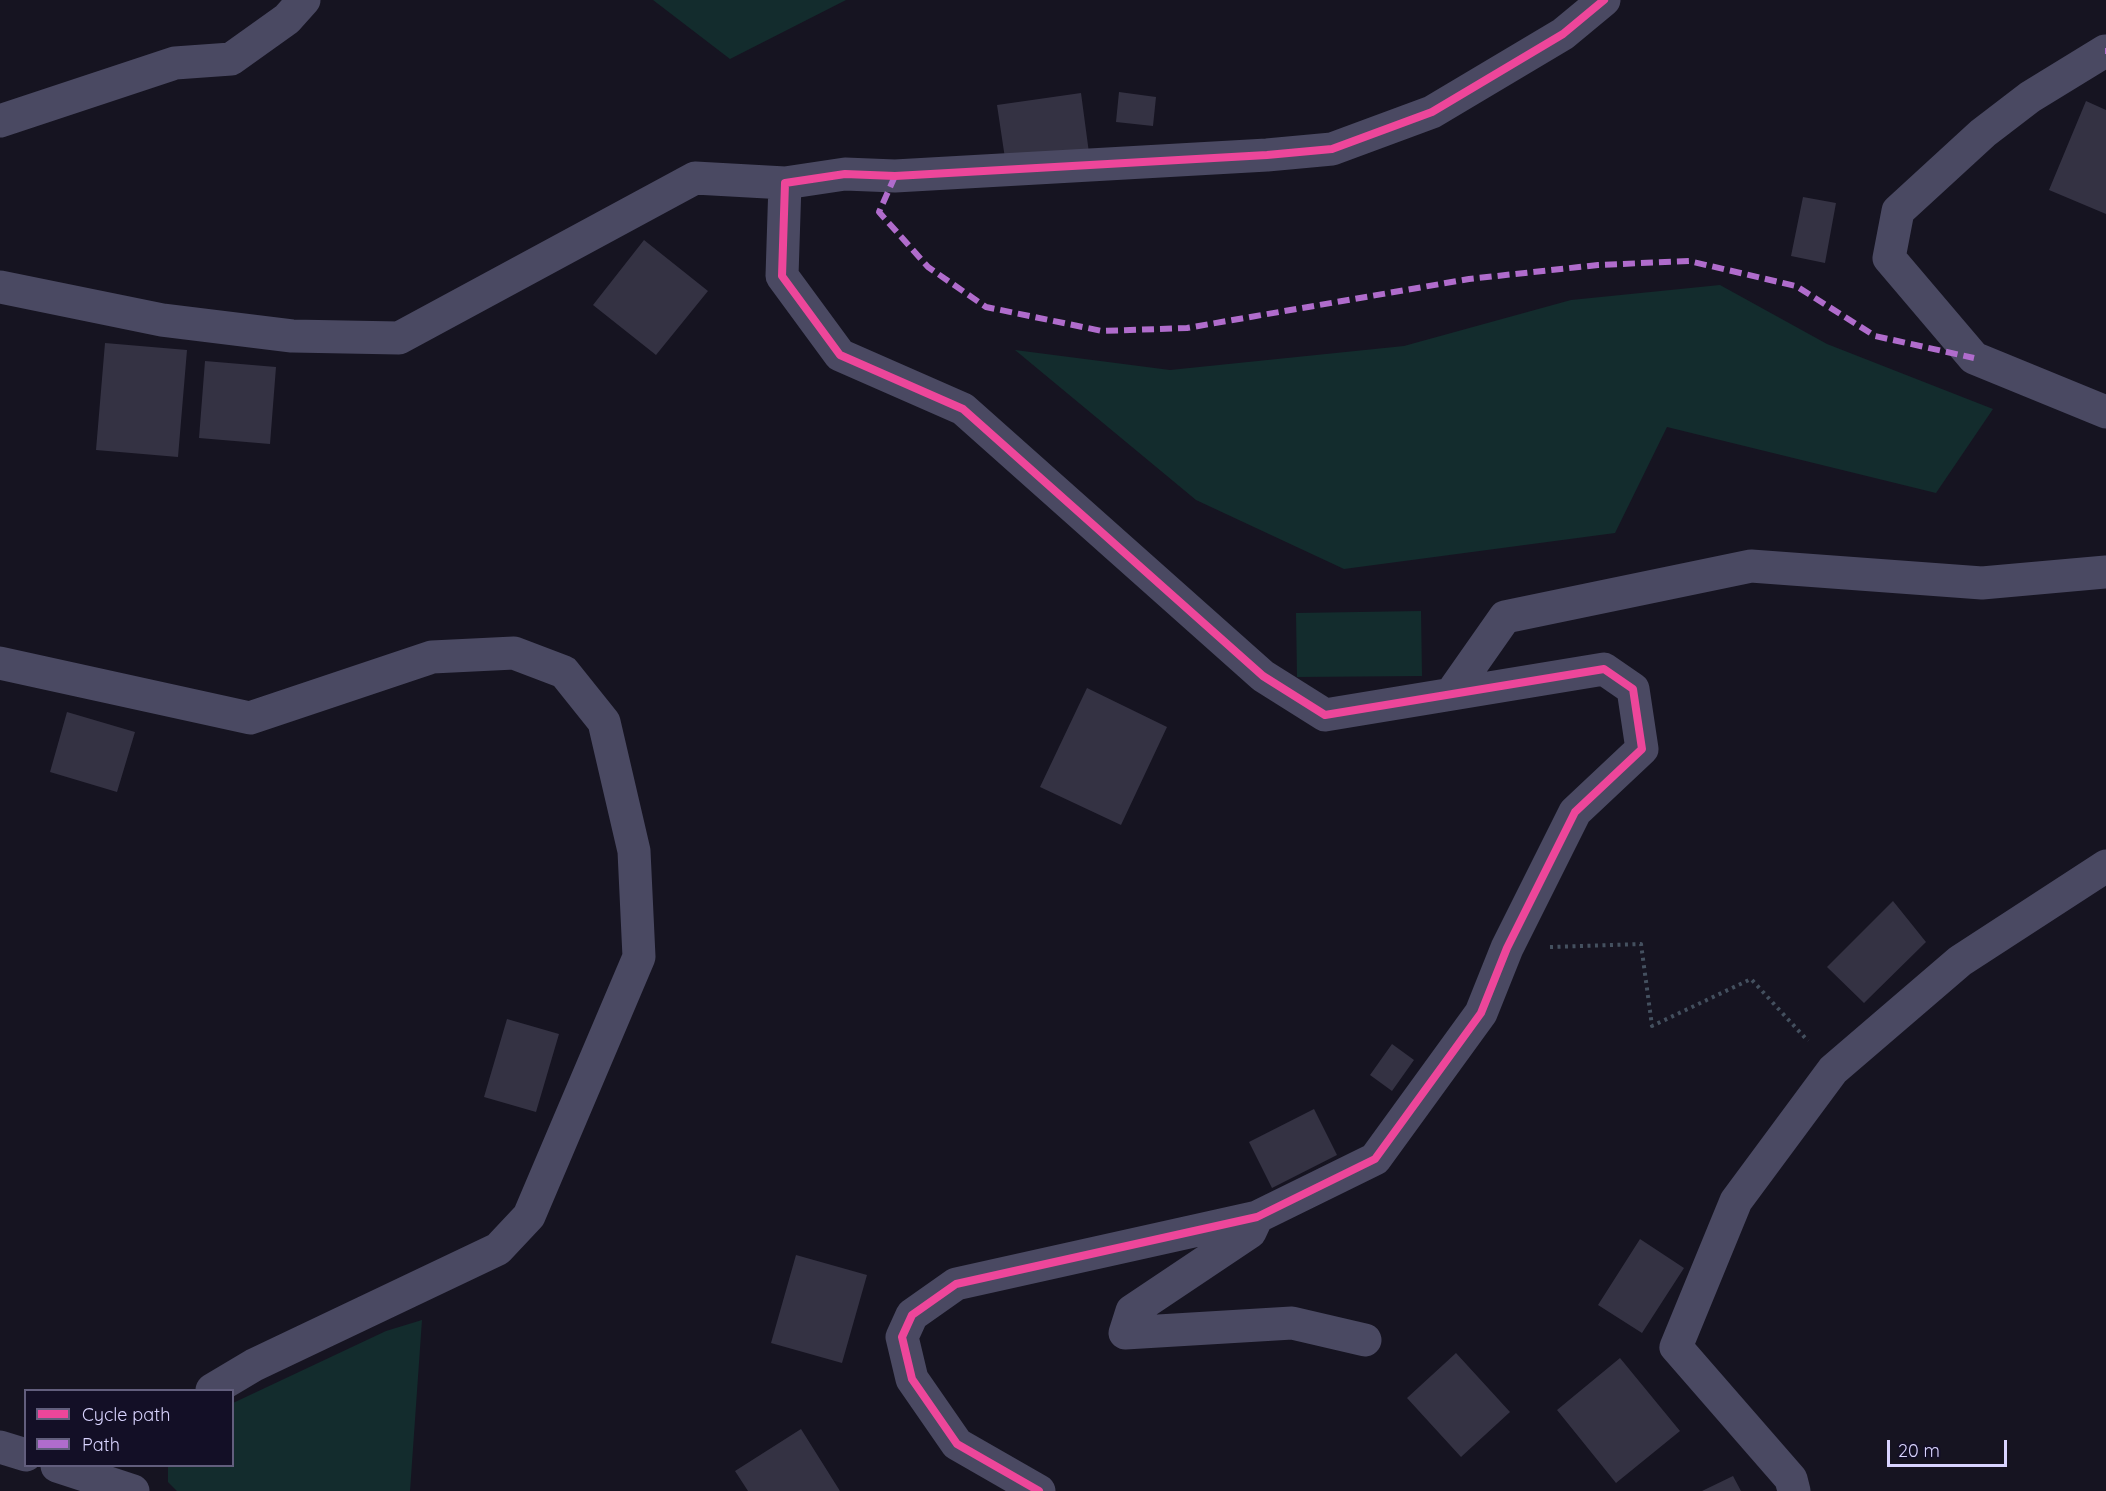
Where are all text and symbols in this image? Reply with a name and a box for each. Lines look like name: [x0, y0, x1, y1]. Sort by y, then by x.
legend: [24, 1389, 234, 1467]
text: Cycle path: [82, 1403, 170, 1426]
scale bar: [1890, 1428, 2010, 1466]
text: Path: [82, 1433, 120, 1456]
text: 20 m: [1898, 1439, 1940, 1462]

